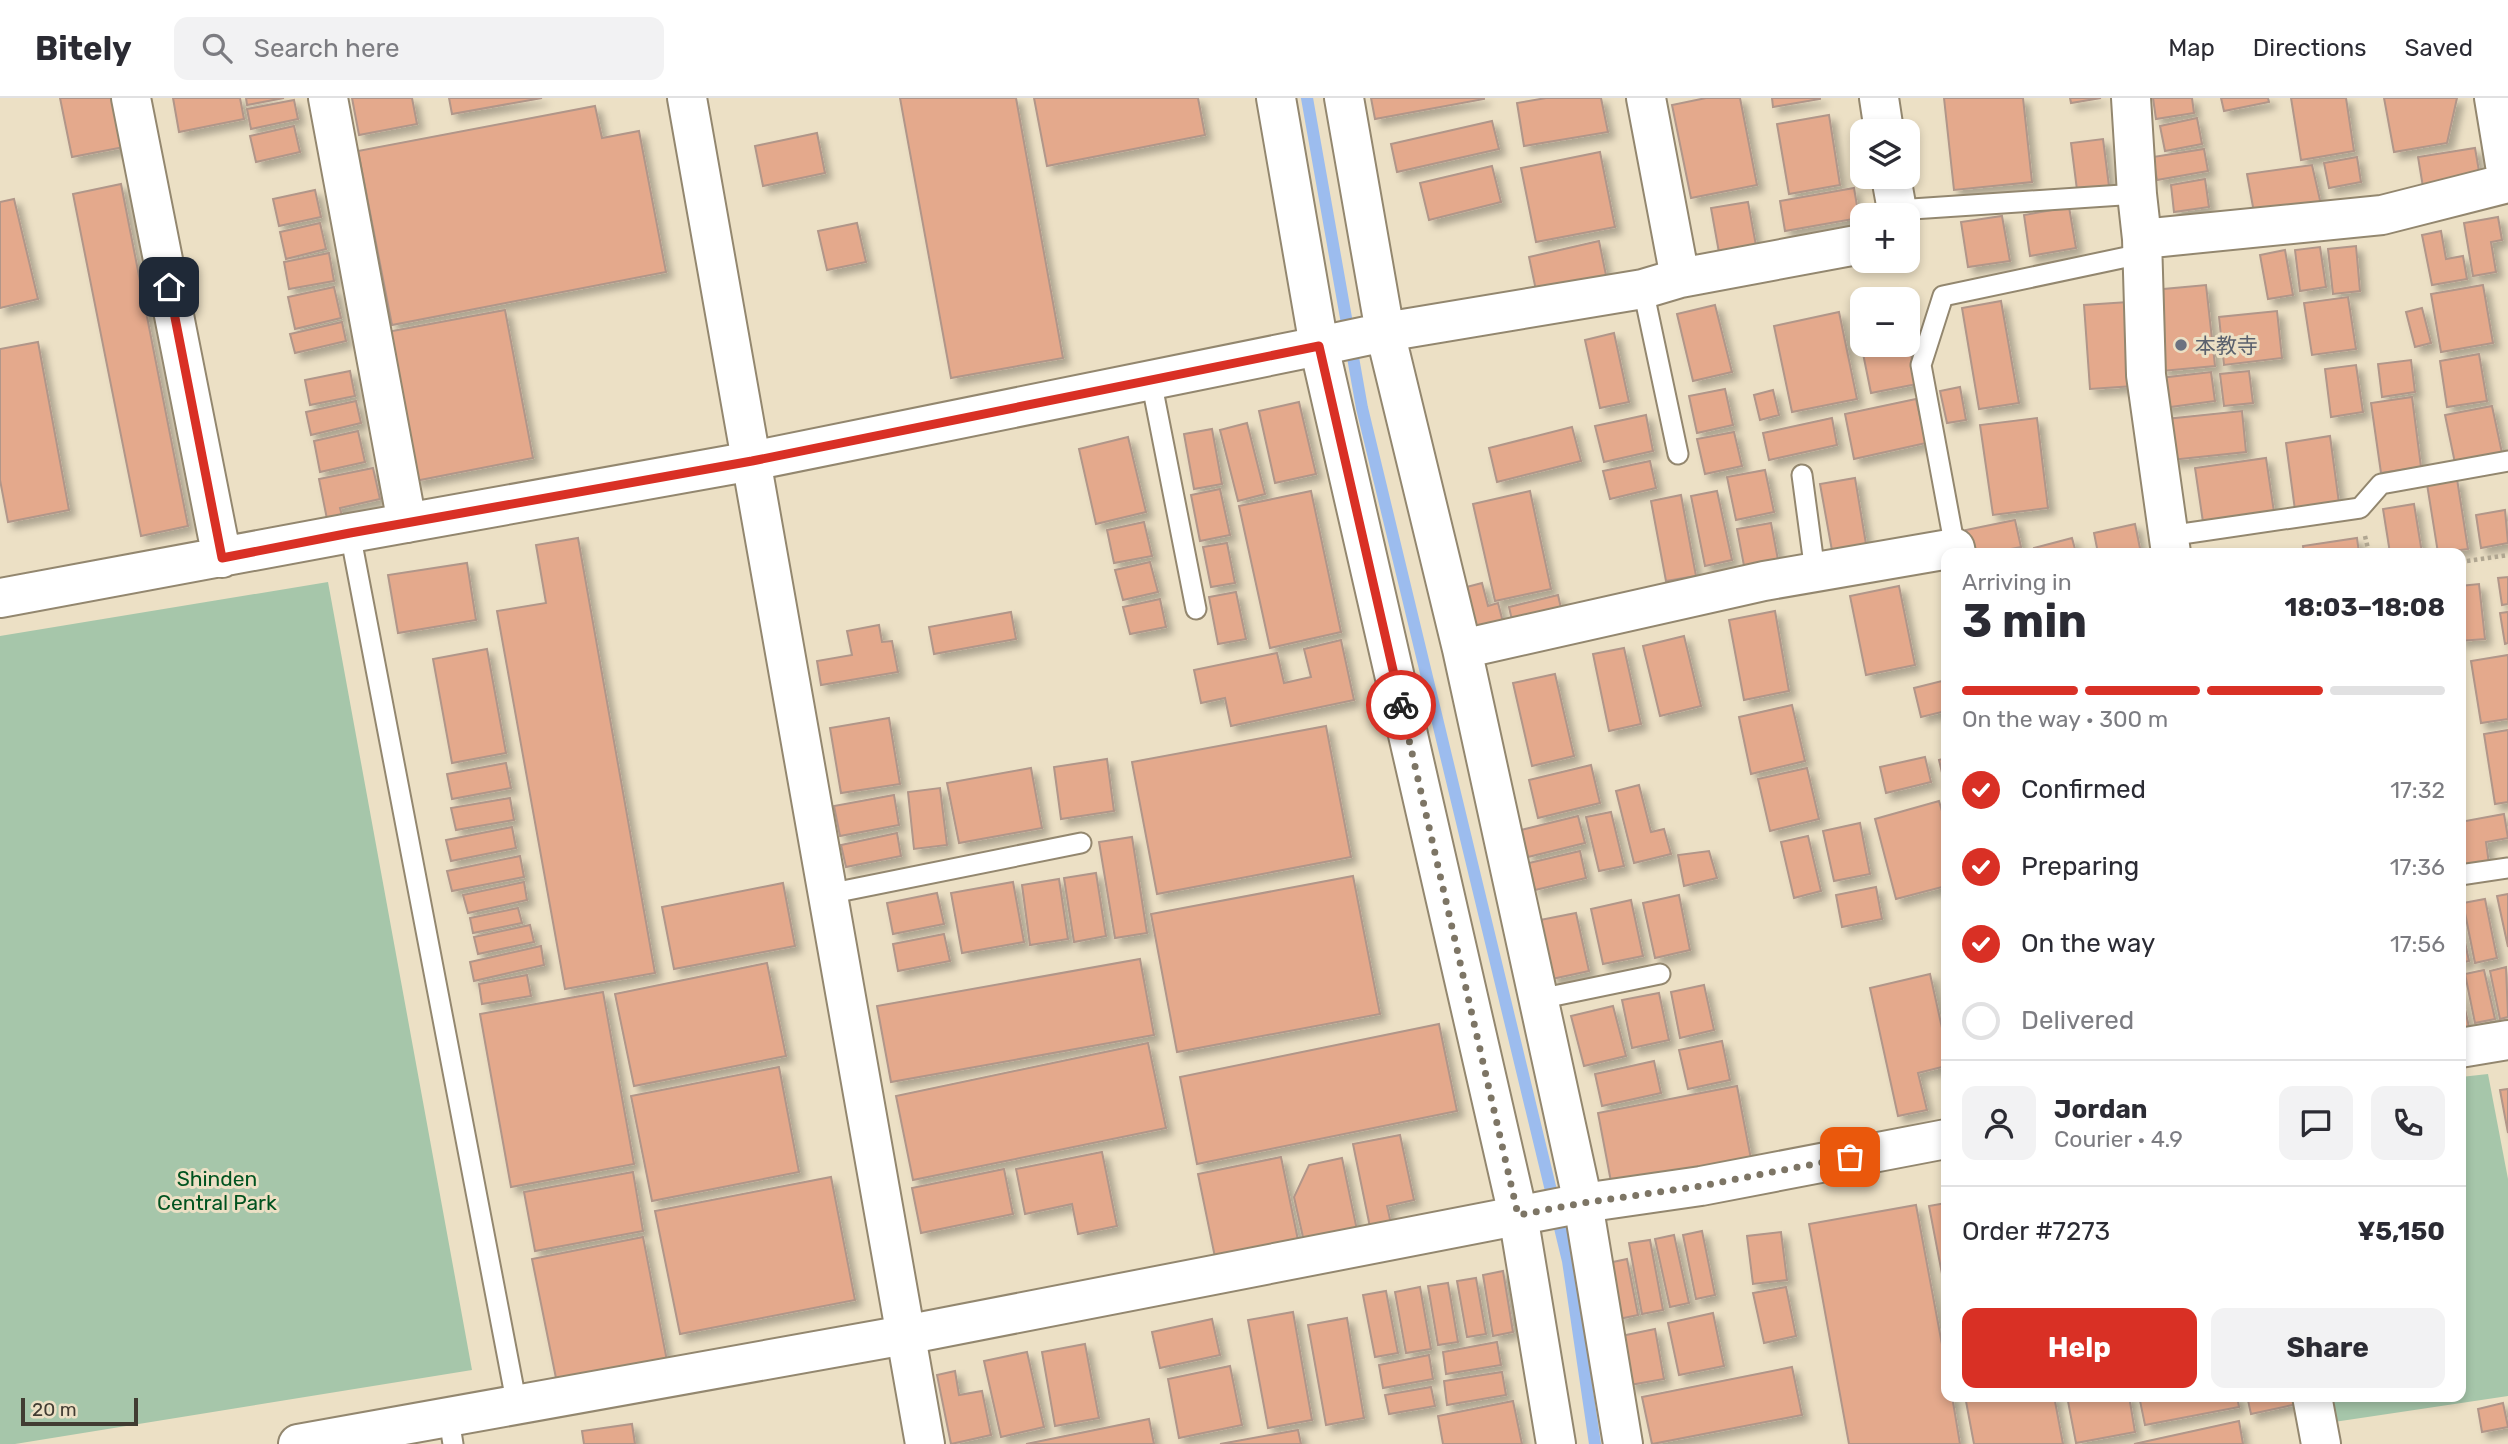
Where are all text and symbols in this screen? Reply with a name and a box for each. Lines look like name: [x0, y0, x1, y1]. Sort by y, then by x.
search box: [174, 17, 664, 80]
text: Bitely: [35, 29, 132, 68]
icon: search: [198, 29, 236, 67]
text: Search here: [254, 33, 400, 64]
text: Map: [2168, 34, 2215, 62]
text: Directions: [2253, 34, 2366, 62]
text: Saved: [2404, 34, 2473, 62]
map controls: [1850, 119, 1920, 357]
button: layers: [1850, 119, 1920, 189]
button: +: [1850, 203, 1920, 273]
pin: [139, 257, 199, 317]
icon: home: [150, 268, 188, 306]
button: −: [1850, 287, 1920, 357]
place label: 本教寺: [2195, 333, 2258, 358]
marker: 本教寺: [2173, 337, 2189, 353]
text: Arriving in: [1962, 568, 2072, 596]
text: 18:03–18:08: [2285, 592, 2445, 623]
text: 3 min: [1962, 594, 2087, 649]
courier: [1366, 670, 1436, 740]
icon: bike: [1382, 686, 1420, 724]
text: On the way · 300 m: [1962, 705, 2168, 733]
icon: check: [1962, 771, 2000, 809]
text: Confirmed: [2021, 774, 2146, 805]
text: 17:32: [2390, 776, 2445, 804]
icon: check: [1962, 848, 2000, 886]
text: Preparing: [2021, 851, 2139, 882]
text: 17:36: [2390, 853, 2445, 881]
icon: check: [1962, 925, 2000, 963]
text: On the way: [2021, 928, 2155, 959]
text: 17:56: [2390, 930, 2445, 958]
text: Delivered: [2021, 1005, 2134, 1036]
button: person: [1962, 1086, 2036, 1160]
button: chat: [2279, 1086, 2353, 1160]
button: phone: [2371, 1086, 2445, 1160]
text: Jordan: [2054, 1094, 2147, 1125]
text: Courier · 4.9: [2054, 1125, 2183, 1153]
pin: [1820, 1127, 1880, 1187]
icon: bag: [1831, 1138, 1869, 1176]
park label: Shinden Central Park: [157, 1166, 277, 1215]
text: Order #7273: [1962, 1216, 2110, 1247]
text: ¥5,150: [2357, 1216, 2445, 1247]
button: Help: [1962, 1308, 2197, 1388]
button: Share: [2211, 1308, 2445, 1388]
scale bar: [21, 1395, 138, 1427]
text: 20 m: [32, 1398, 77, 1421]

